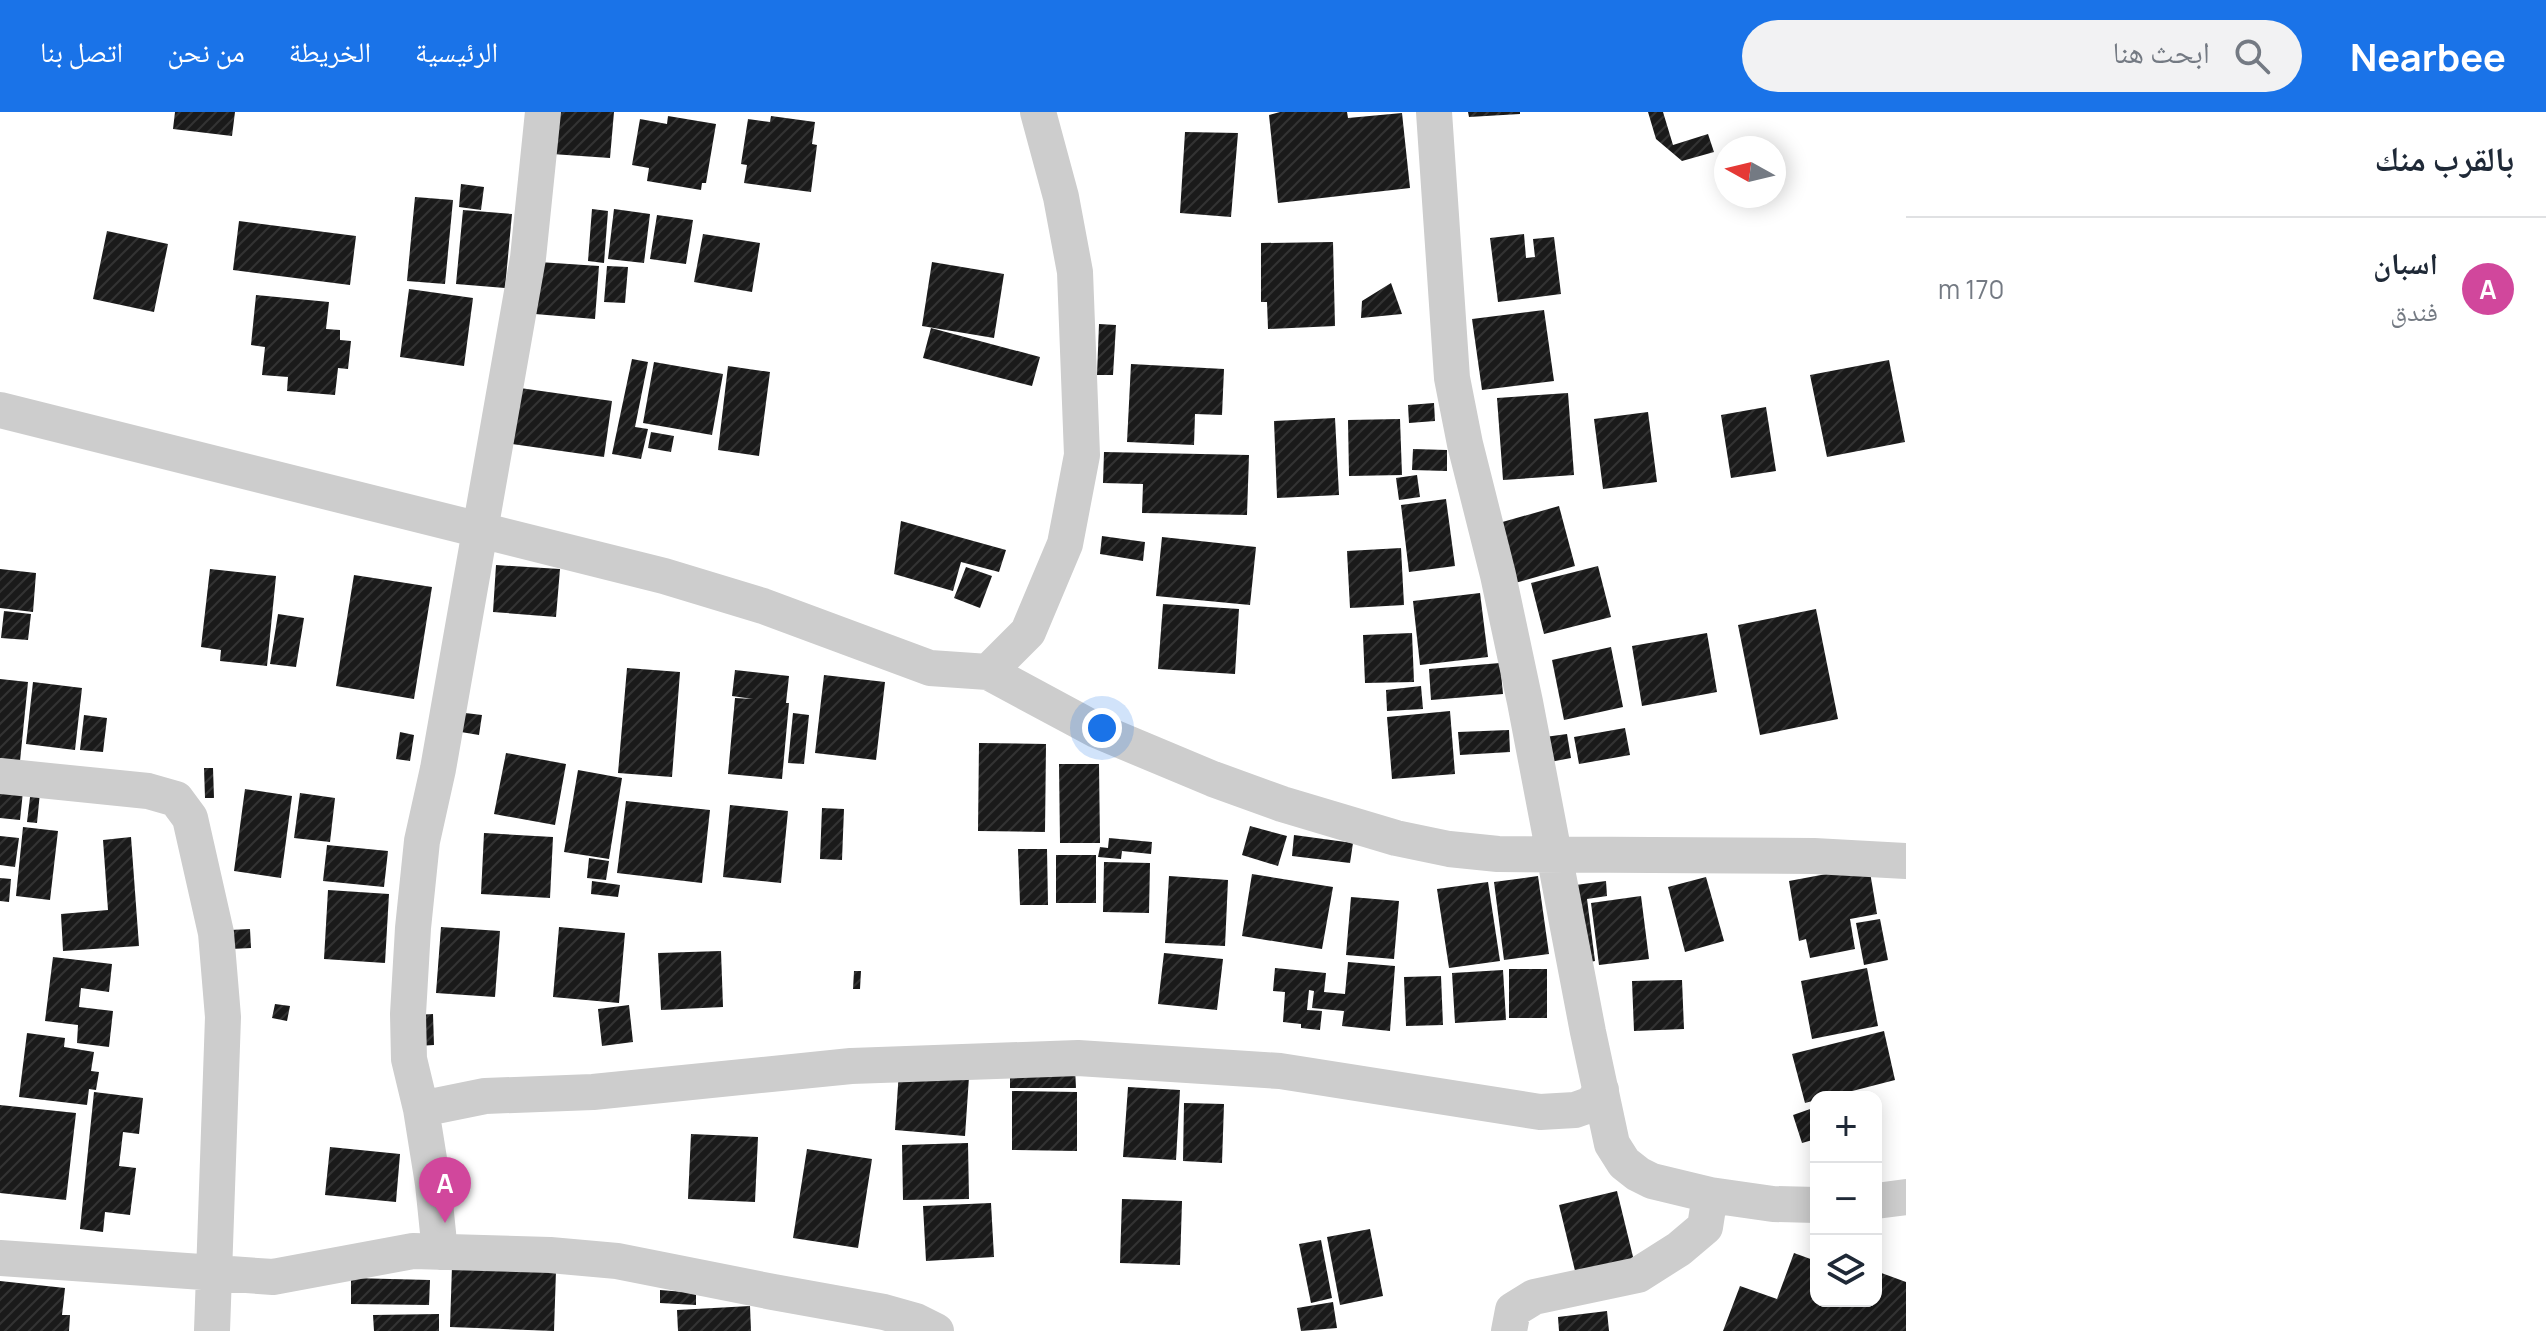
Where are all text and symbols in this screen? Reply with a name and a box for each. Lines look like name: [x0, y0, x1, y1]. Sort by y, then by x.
search box: [1742, 20, 2302, 92]
text: Nearbee: [2350, 30, 2506, 82]
text: ابحث هنا: [2113, 31, 2210, 72]
text: اتصل بنا: [40, 32, 123, 70]
text: من نحن: [167, 32, 245, 70]
text: الخريطة: [289, 32, 371, 70]
text: الرئيسية: [415, 32, 498, 70]
icon: search: [2230, 34, 2274, 78]
text: بالقرب منك: [2374, 135, 2514, 181]
north arrow: [1714, 136, 1786, 208]
text: اسبان: [2373, 242, 2438, 283]
text: 170 m: [1938, 271, 2004, 307]
text: A: [2479, 271, 2497, 307]
text: فندق: [2390, 293, 2438, 329]
your location: [1082, 708, 1122, 748]
map controls: [1810, 1091, 1882, 1307]
button: +: [1810, 1091, 1882, 1163]
pin: A: [419, 1157, 471, 1223]
button: −: [1810, 1163, 1882, 1235]
button: layers: [1810, 1235, 1882, 1307]

